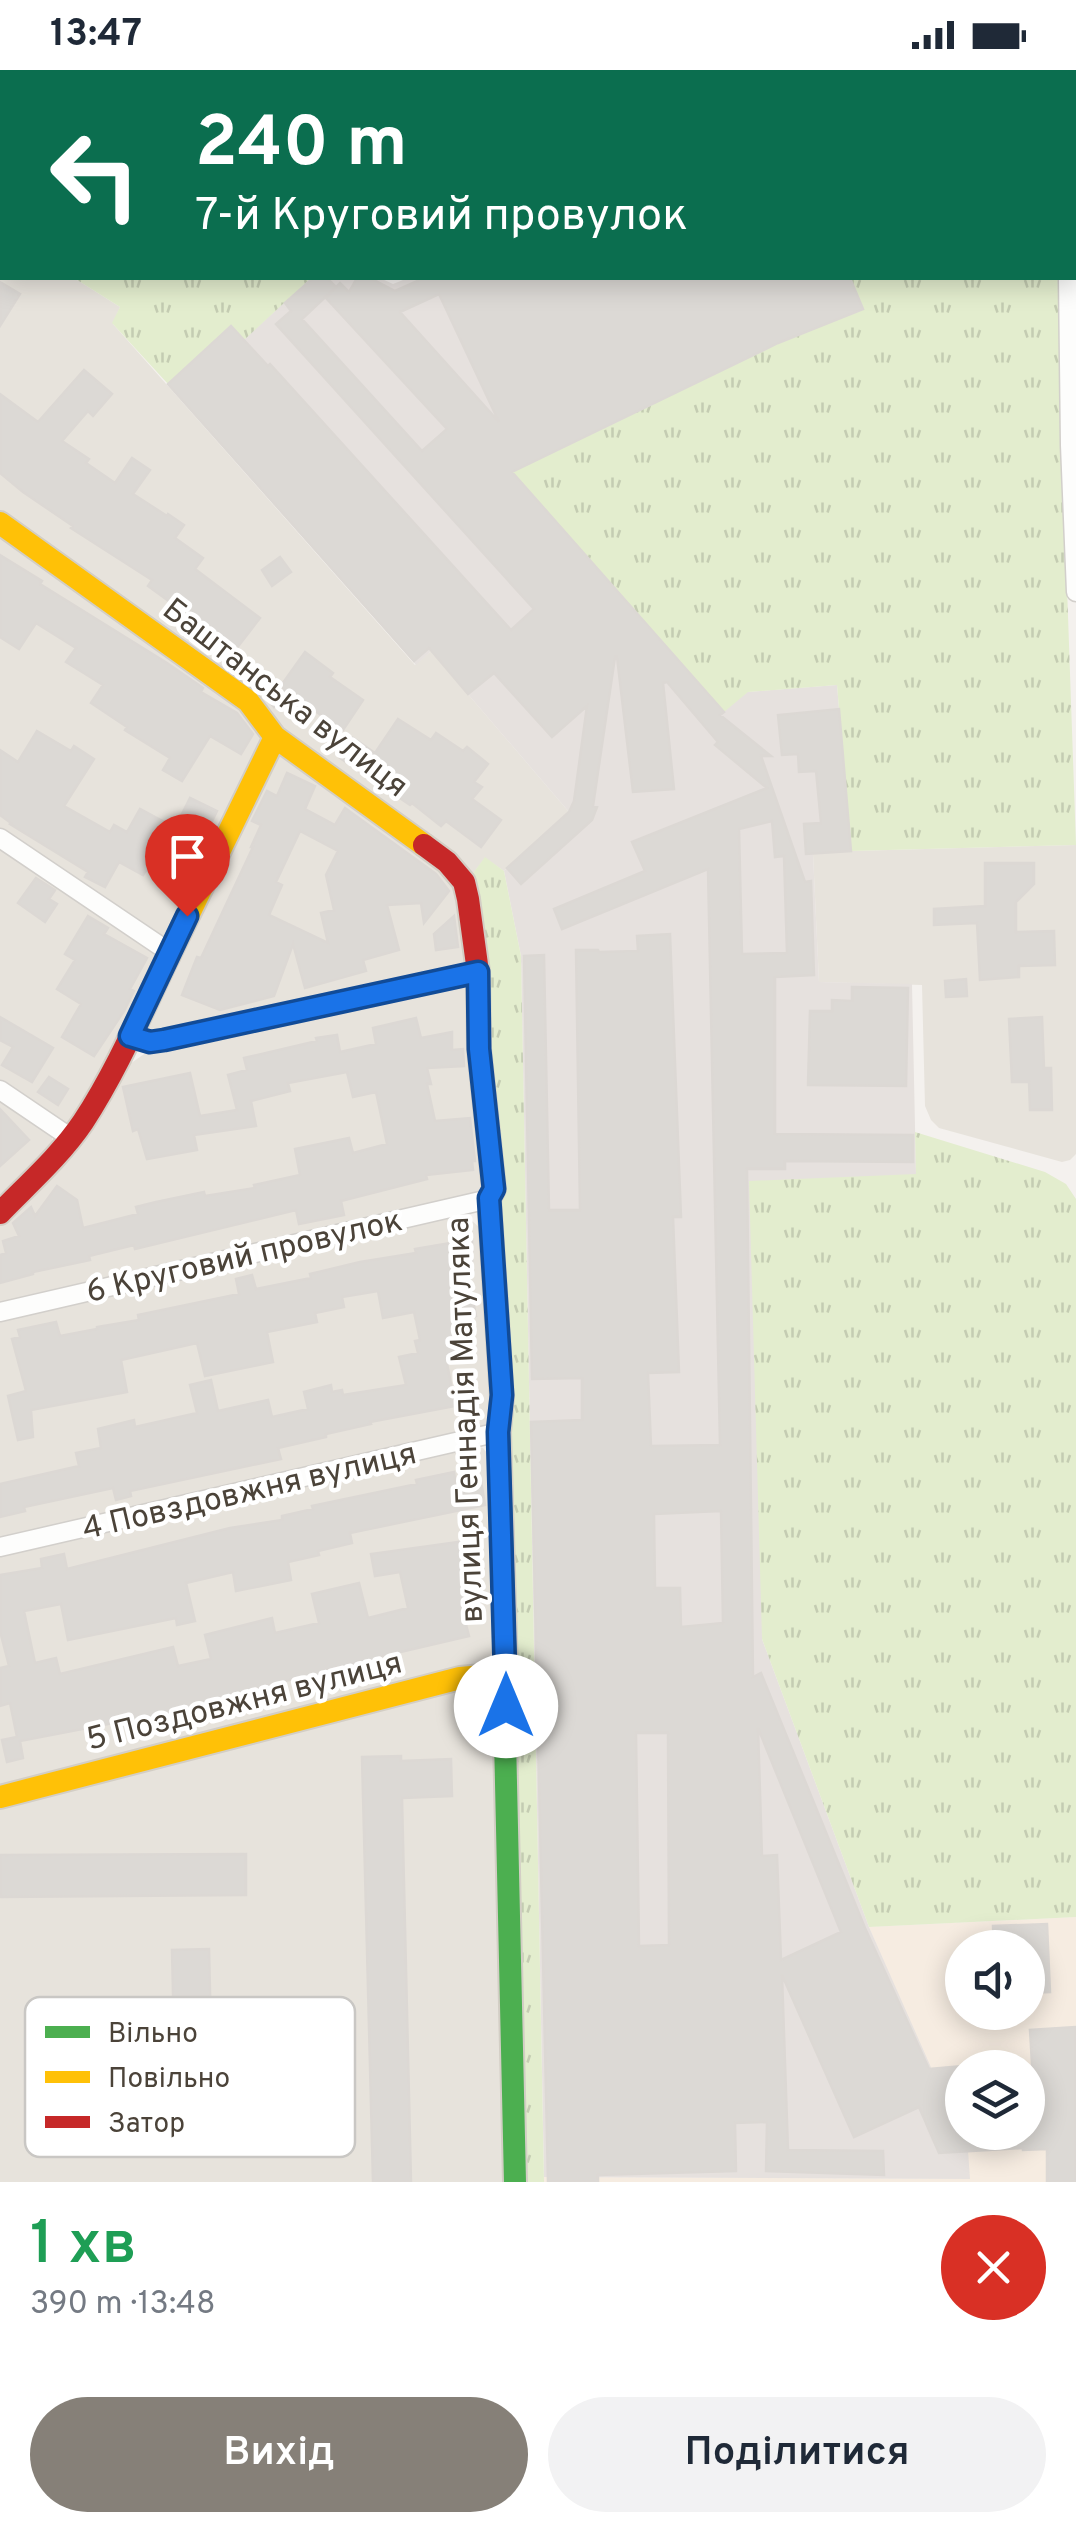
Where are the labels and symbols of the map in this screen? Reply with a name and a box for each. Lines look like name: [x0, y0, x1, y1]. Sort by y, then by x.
street label: Баштанська вулиця: [153, 591, 415, 808]
pin: [145, 814, 230, 917]
street label: 6 Круговий провулок: [83, 1202, 407, 1314]
street label: вулиця Геннадія Матуляка: [440, 1216, 494, 1624]
street label: 4 Повздовжня вулиця: [79, 1435, 421, 1551]
street label: 5 Поздовжня вулиця: [83, 1644, 407, 1761]
position arrow: [454, 1654, 558, 1758]
legend: [25, 1997, 355, 2157]
text: Вільно: [108, 2017, 198, 2053]
text: Повільно: [108, 2062, 230, 2098]
text: Затор: [108, 2107, 185, 2143]

